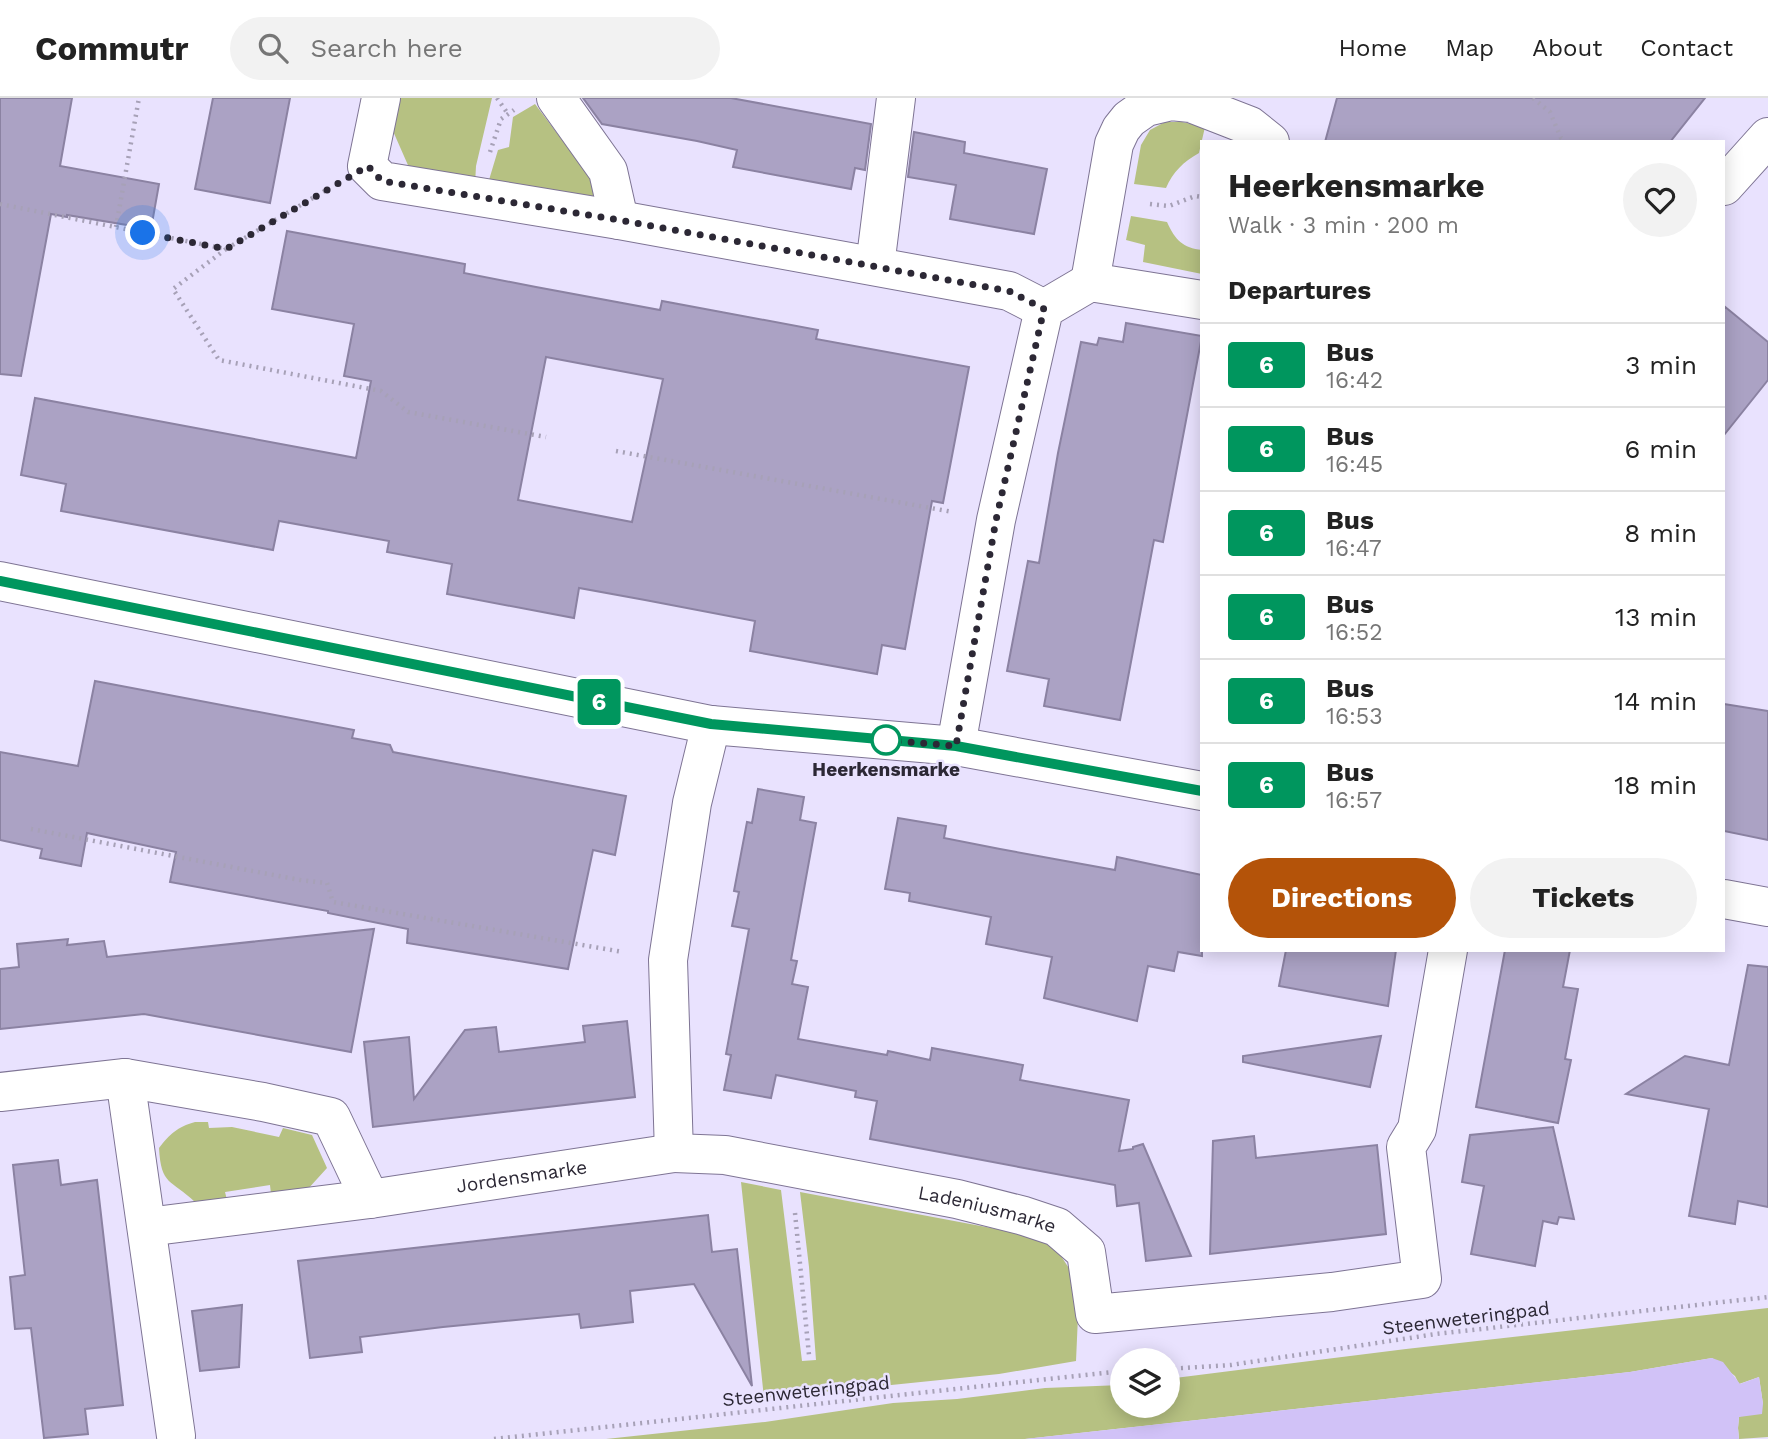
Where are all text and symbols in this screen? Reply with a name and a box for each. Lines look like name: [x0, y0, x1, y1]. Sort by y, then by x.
search box: [230, 17, 720, 80]
text: Commutr: [35, 29, 188, 68]
icon: search: [254, 29, 292, 67]
text: Search here: [310, 33, 463, 63]
text: Home: [1339, 34, 1407, 62]
text: Map: [1445, 34, 1494, 62]
text: About: [1532, 34, 1602, 62]
text: Contact: [1640, 34, 1733, 62]
button: heart: [1623, 163, 1697, 237]
text: Heerkensmarke: [1228, 166, 1485, 205]
text: Walk · 3 min · 200 m: [1228, 212, 1459, 239]
your location: [125, 215, 160, 250]
text: Departures: [1228, 275, 1371, 305]
text: Bus: [1326, 337, 1374, 367]
text: 3 min: [1625, 350, 1697, 380]
text: 6: [1259, 351, 1274, 379]
text: 16:42: [1326, 367, 1383, 394]
text: Bus: [1326, 421, 1374, 451]
text: 6 min: [1625, 434, 1697, 464]
text: 6: [1259, 435, 1274, 463]
text: 16:45: [1326, 451, 1383, 478]
text: Bus: [1326, 505, 1374, 535]
text: 8 min: [1624, 518, 1697, 548]
text: 6: [1259, 519, 1274, 547]
text: 16:47: [1326, 535, 1382, 562]
text: Bus: [1326, 589, 1374, 619]
text: 13 min: [1615, 602, 1697, 632]
text: 6: [1259, 603, 1274, 631]
text: 16:52: [1326, 619, 1383, 646]
text: Bus: [1326, 673, 1374, 703]
line badge: 6: [576, 679, 622, 725]
text: 14 min: [1614, 686, 1697, 716]
text: 6: [1259, 687, 1274, 715]
text: 6: [592, 688, 606, 716]
text: 16:53: [1326, 703, 1383, 730]
marker: Heerkensmarke: [871, 725, 901, 755]
text: Bus: [1326, 757, 1374, 787]
place label: Heerkensmarke: [812, 758, 960, 781]
text: 18 min: [1614, 770, 1697, 800]
text: 6: [1259, 771, 1274, 799]
text: 16:57: [1326, 787, 1382, 814]
button: Directions: [1228, 858, 1456, 938]
button: Tickets: [1470, 858, 1697, 938]
street label: Jordensmarke: [454, 1155, 589, 1197]
street label: Ladeniusmarke: [916, 1180, 1059, 1237]
street label: Steenweteringpad: [1381, 1296, 1551, 1340]
map controls: [1110, 1348, 1180, 1418]
button: layers: [1110, 1348, 1180, 1418]
street label: Steenweteringpad: [721, 1371, 891, 1411]

